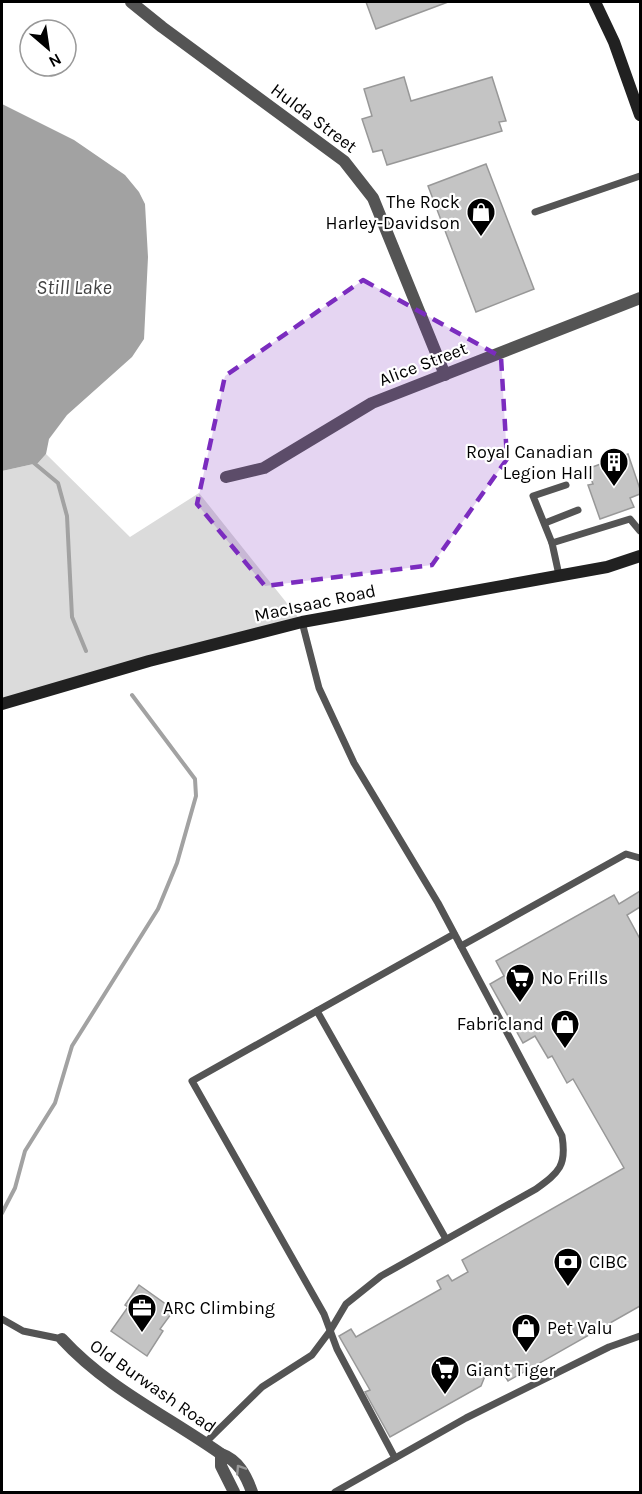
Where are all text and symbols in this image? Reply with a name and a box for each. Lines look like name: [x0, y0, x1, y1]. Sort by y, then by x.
north arrow: [18, 18, 78, 78]
text: N: [45, 50, 65, 72]
street label: Hulda Street: [267, 78, 362, 158]
place label: The Rock Harley-Davidson: [326, 191, 460, 234]
shop icon: The Rock Harley-Davidson: [465, 196, 497, 238]
water label: Still Lake: [36, 276, 112, 299]
street label: Alice Street: [376, 337, 471, 391]
place label: Royal Canadian Legion Hall: [466, 441, 593, 484]
building icon: Royal Canadian Legion Hall: [598, 446, 630, 488]
street label: MacIsaac Road: [252, 579, 378, 627]
supermarket icon: No Frills: [504, 962, 536, 1004]
place label: No Frills: [541, 967, 608, 989]
shop icon: Fabricland: [549, 1008, 581, 1050]
place label: Fabricland: [457, 1013, 544, 1035]
bank icon: CIBC: [552, 1246, 584, 1288]
place label: CIBC: [589, 1251, 627, 1273]
office icon: ARC Climbing: [126, 1292, 158, 1334]
place label: ARC Climbing: [163, 1297, 275, 1319]
shop icon: Pet Valu: [510, 1312, 542, 1354]
place label: Pet Valu: [547, 1317, 613, 1339]
street label: Old Burwash Road: [86, 1334, 220, 1438]
supermarket icon: Giant Tiger: [429, 1354, 461, 1396]
place label: Giant Tiger: [466, 1359, 556, 1381]
one-way arrow: [236, 1465, 247, 1476]

